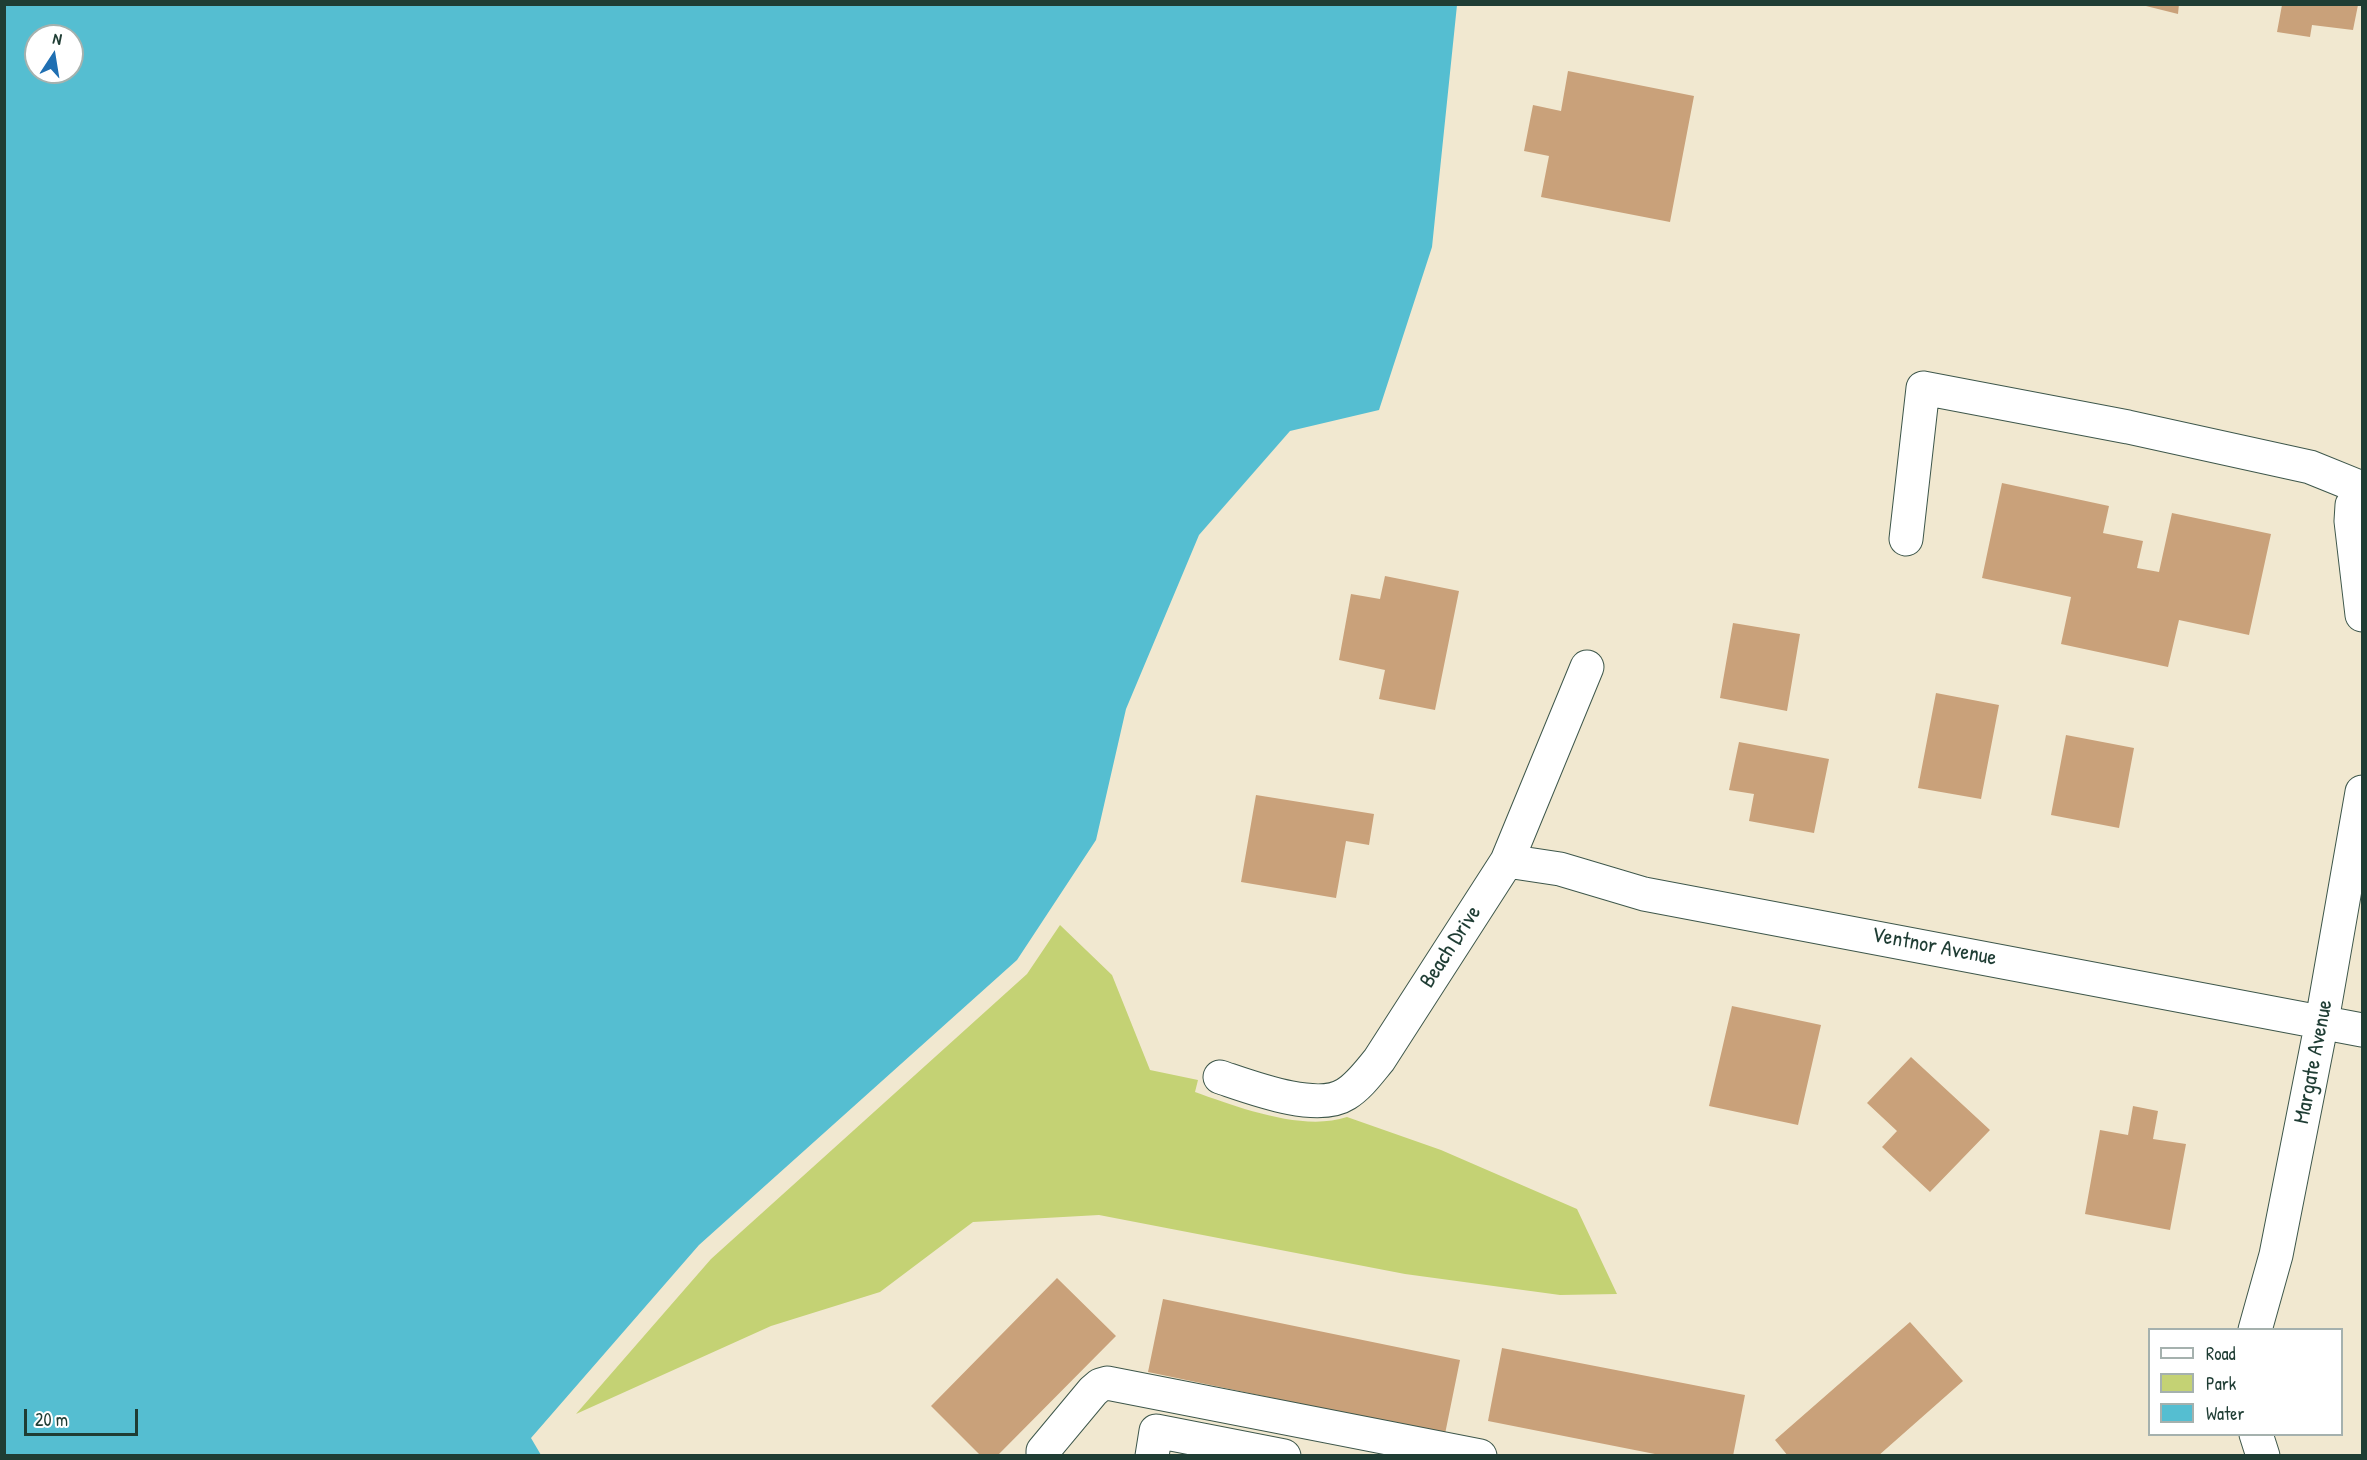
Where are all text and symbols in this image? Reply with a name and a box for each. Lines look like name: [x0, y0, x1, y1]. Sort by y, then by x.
north arrow: [24, 24, 84, 84]
text: N: [51, 27, 64, 50]
street label: Beach Drive: [1415, 901, 1487, 993]
street label: Ventnor Avenue: [1869, 922, 1999, 972]
street label: Margate Avenue: [2289, 998, 2339, 1126]
legend: [2148, 1328, 2343, 1436]
text: Road: [2206, 1341, 2236, 1366]
text: Park: [2206, 1371, 2236, 1396]
scale bar: [27, 1397, 141, 1435]
text: Water: [2206, 1401, 2244, 1426]
text: 20 m: [35, 1407, 68, 1432]

